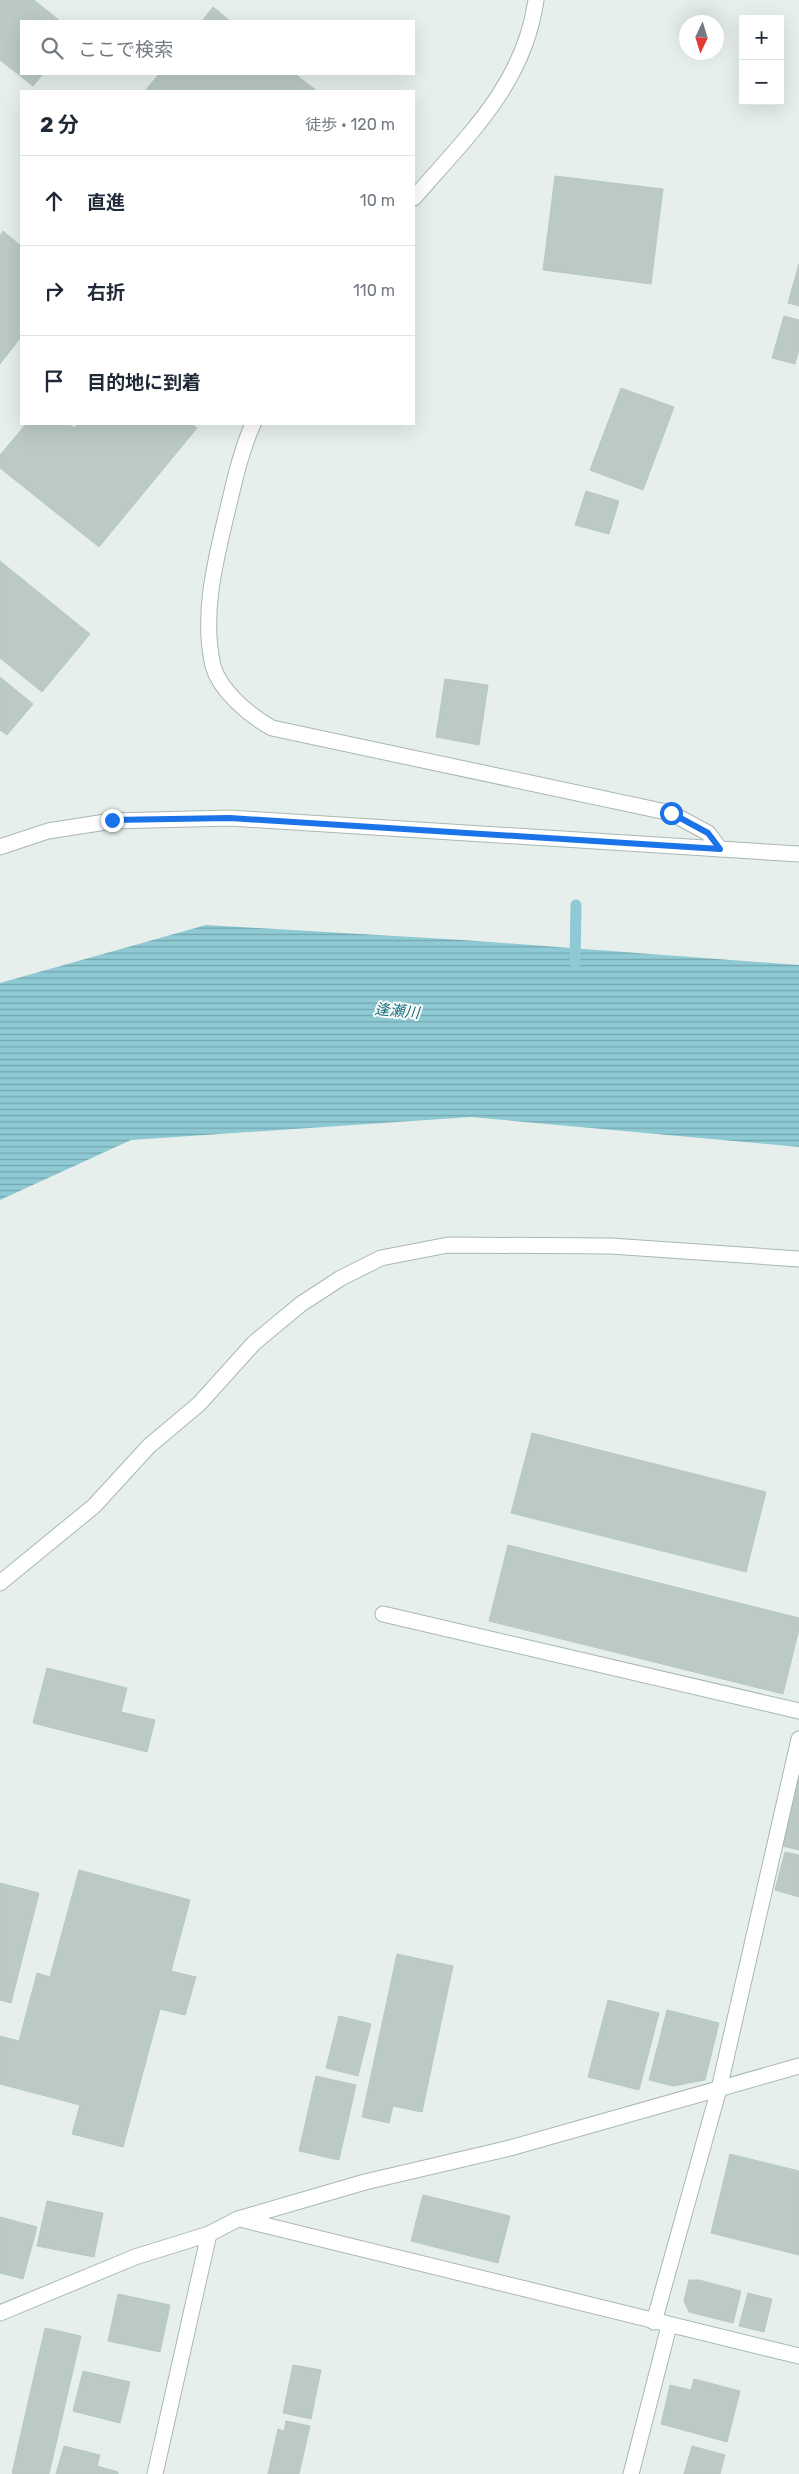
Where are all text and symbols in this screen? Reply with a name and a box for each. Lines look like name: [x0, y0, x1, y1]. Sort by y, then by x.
north arrow: [679, 15, 724, 60]
map controls: [739, 15, 784, 105]
button: +: [739, 15, 784, 60]
search box: [20, 20, 415, 75]
icon: search: [38, 34, 66, 62]
text: ここで検索: [78, 38, 173, 61]
button: −: [739, 60, 784, 105]
text: 2 分: [40, 112, 79, 137]
text: 徒歩 · 120 m: [305, 115, 395, 134]
icon: ahead: [40, 187, 68, 215]
text: 直進: [87, 191, 125, 214]
text: 10 m: [360, 191, 395, 210]
icon: right: [40, 277, 68, 305]
text: 右折: [87, 281, 125, 304]
text: 110 m: [353, 281, 395, 300]
icon: arrive: [40, 367, 68, 395]
text: 目的地に到着: [87, 371, 201, 394]
route start: [660, 802, 683, 825]
route end: [101, 809, 124, 832]
water label: 逢瀬川: [374, 1000, 422, 1022]

